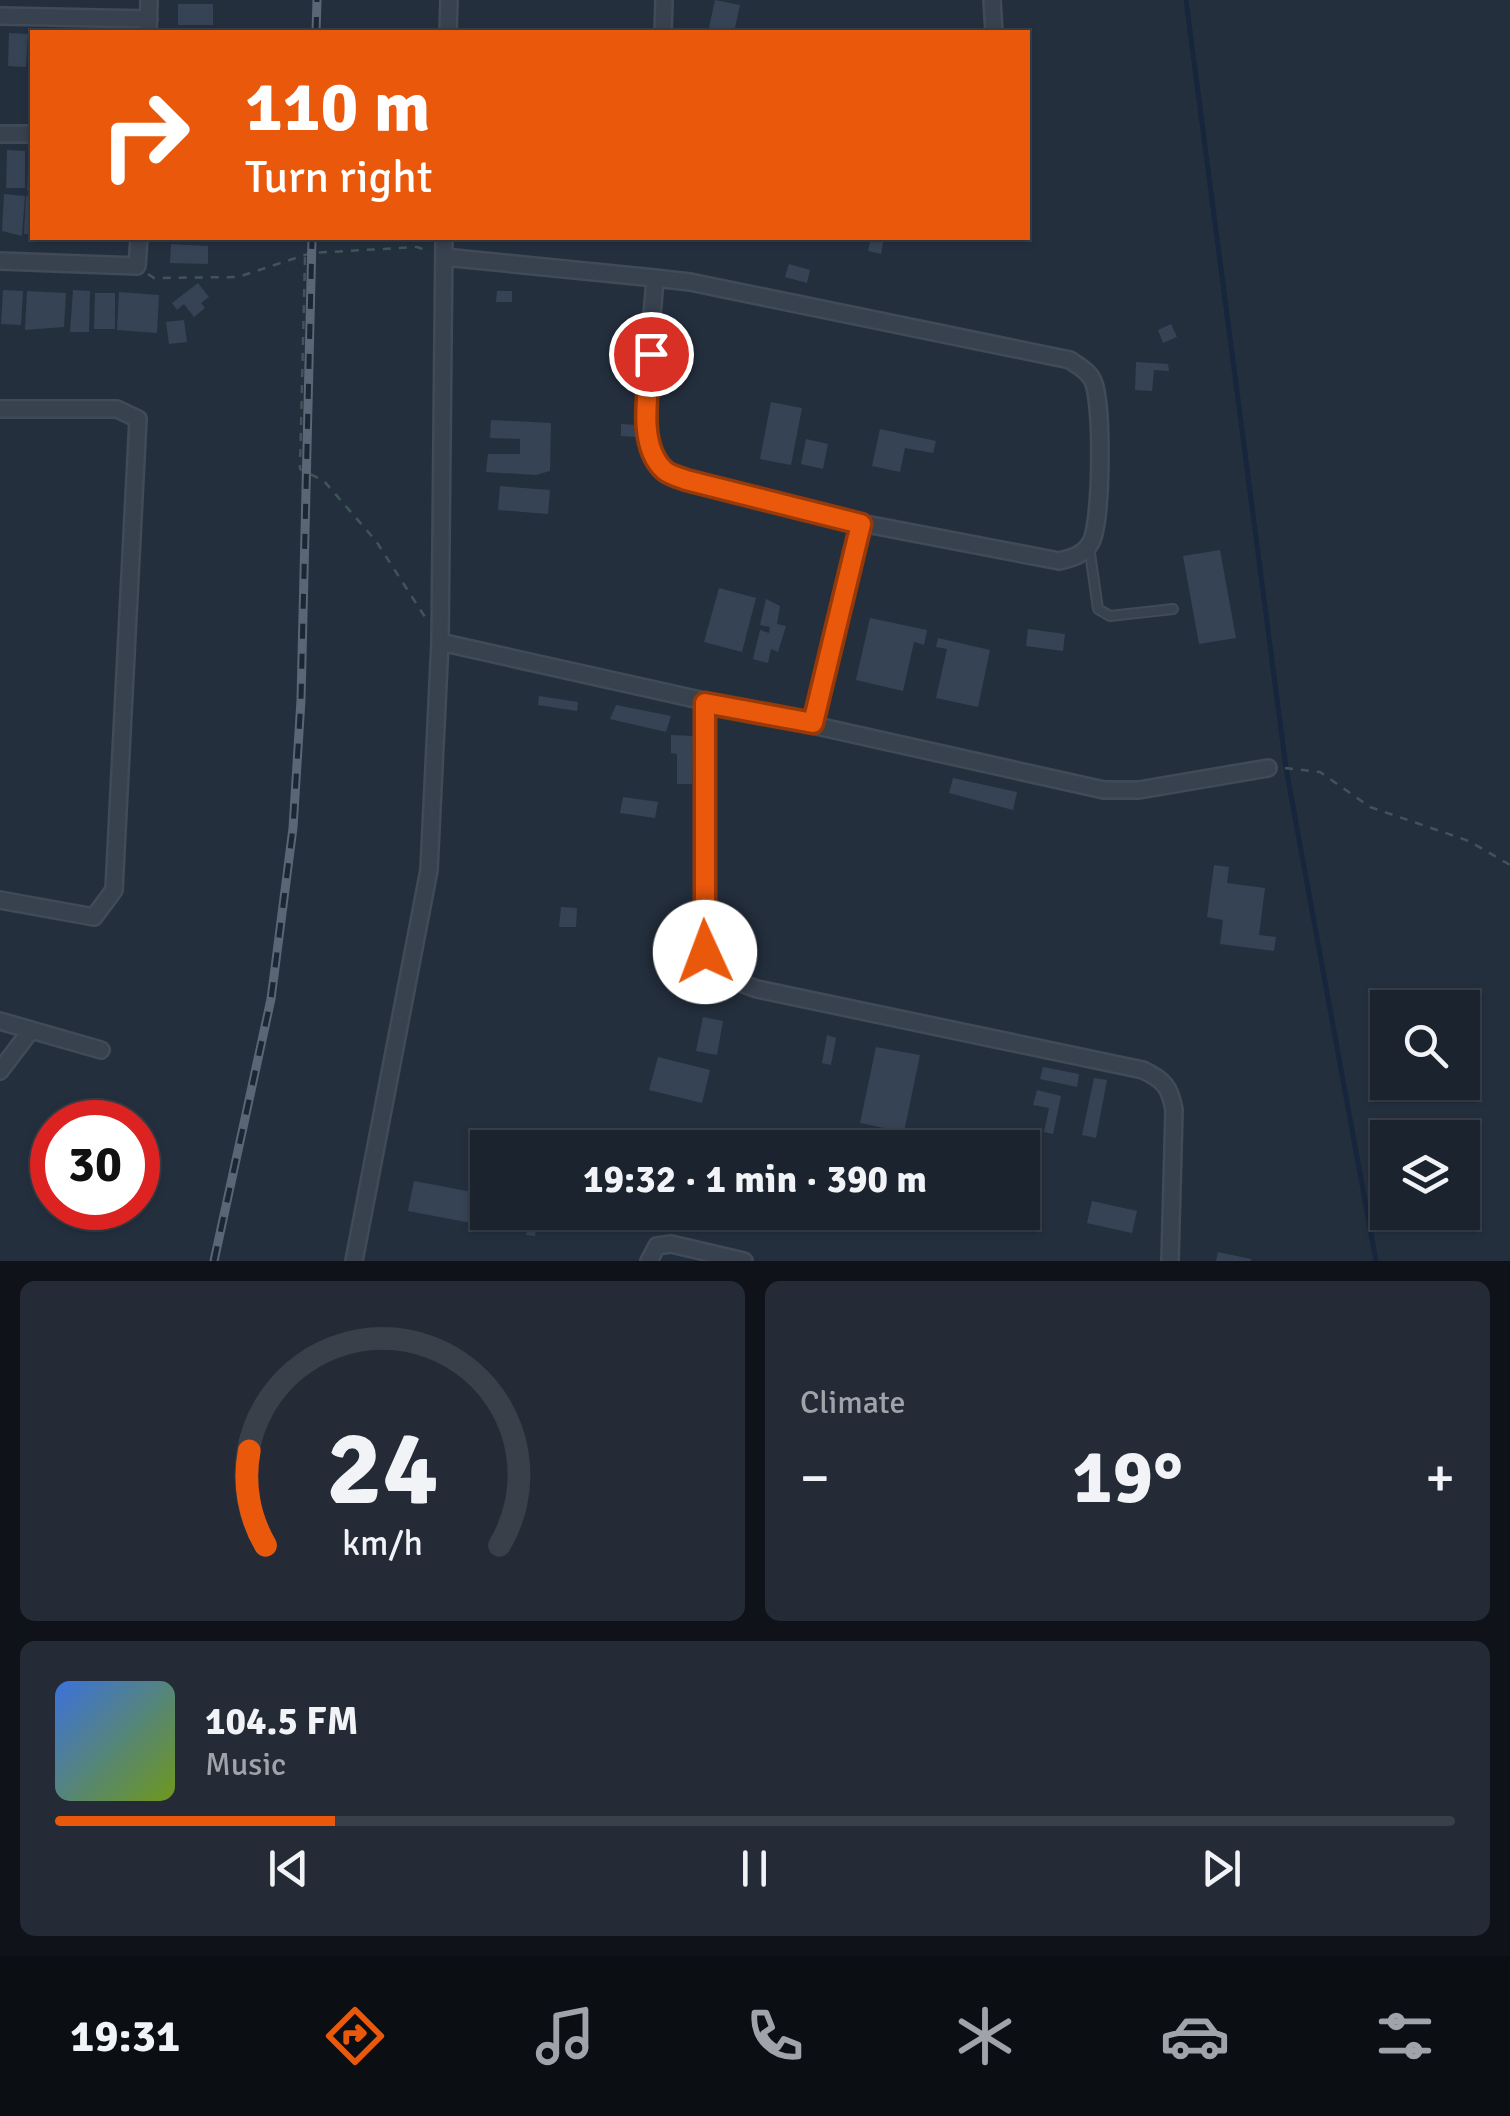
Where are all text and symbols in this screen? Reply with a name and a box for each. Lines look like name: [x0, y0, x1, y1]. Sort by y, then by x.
text: 110 m: [245, 64, 430, 150]
icon: right: [80, 70, 210, 200]
text: Turn right: [245, 150, 433, 205]
pin: [609, 312, 694, 397]
icon: arrive: [624, 327, 679, 382]
position arrow: [653, 900, 757, 1004]
map controls: [1370, 990, 1480, 1230]
button: search: [1370, 990, 1480, 1100]
speed limit sign: 30: [30, 1100, 160, 1230]
button: layers: [1370, 1120, 1480, 1230]
text: 19:32 · 1 min · 390 m: [583, 1156, 927, 1203]
text: Climate: [800, 1383, 906, 1422]
text: 24: [326, 1405, 439, 1533]
text: 19°: [1072, 1431, 1183, 1524]
text: −: [800, 1444, 830, 1512]
text: +: [1425, 1444, 1455, 1512]
text: km/h: [342, 1521, 423, 1565]
text: 104.5 FM: [205, 1698, 358, 1745]
text: Music: [205, 1745, 286, 1784]
icon: previous: [261, 1841, 316, 1896]
icon: pause: [727, 1841, 782, 1896]
icon: next: [1194, 1841, 1249, 1896]
icon: directions: [320, 2001, 390, 2071]
icon: music: [530, 2001, 600, 2071]
icon: phone: [740, 2001, 810, 2071]
icon: climate: [950, 2001, 1020, 2071]
icon: car: [1160, 2001, 1230, 2071]
icon: filters: [1370, 2001, 1440, 2071]
text: 19:31: [70, 2009, 180, 2064]

